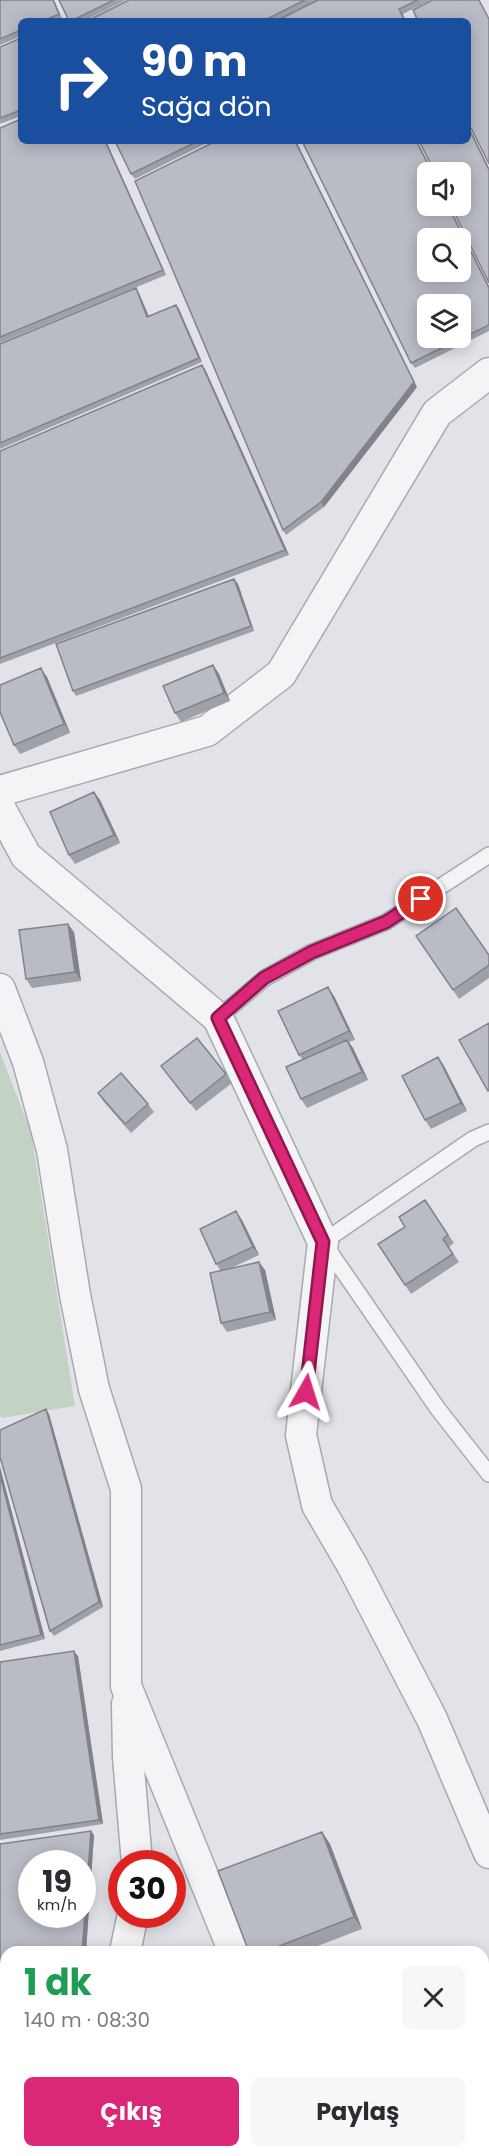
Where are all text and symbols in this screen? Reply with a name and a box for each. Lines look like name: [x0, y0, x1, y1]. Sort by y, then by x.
text: 90 m: [141, 32, 248, 91]
icon: right: [42, 42, 120, 120]
text: Sağa dön: [141, 88, 272, 125]
map controls: [417, 162, 471, 348]
button: sound: [417, 162, 471, 216]
button: search: [417, 228, 471, 282]
button: layers: [417, 294, 471, 348]
pin: [395, 873, 446, 924]
icon: arrive: [404, 882, 437, 915]
position arrow: [274, 1360, 338, 1424]
speed limit sign: 30: [108, 1850, 186, 1928]
text: 19: [42, 1860, 72, 1903]
text: km/h: [37, 1894, 77, 1915]
text: 1 dk: [24, 1957, 92, 2008]
button: close: [402, 1966, 465, 2029]
text: 140 m · 08:30: [24, 2006, 150, 2034]
button: Çıkış: [24, 2077, 239, 2146]
button: Paylaş: [251, 2077, 465, 2146]

